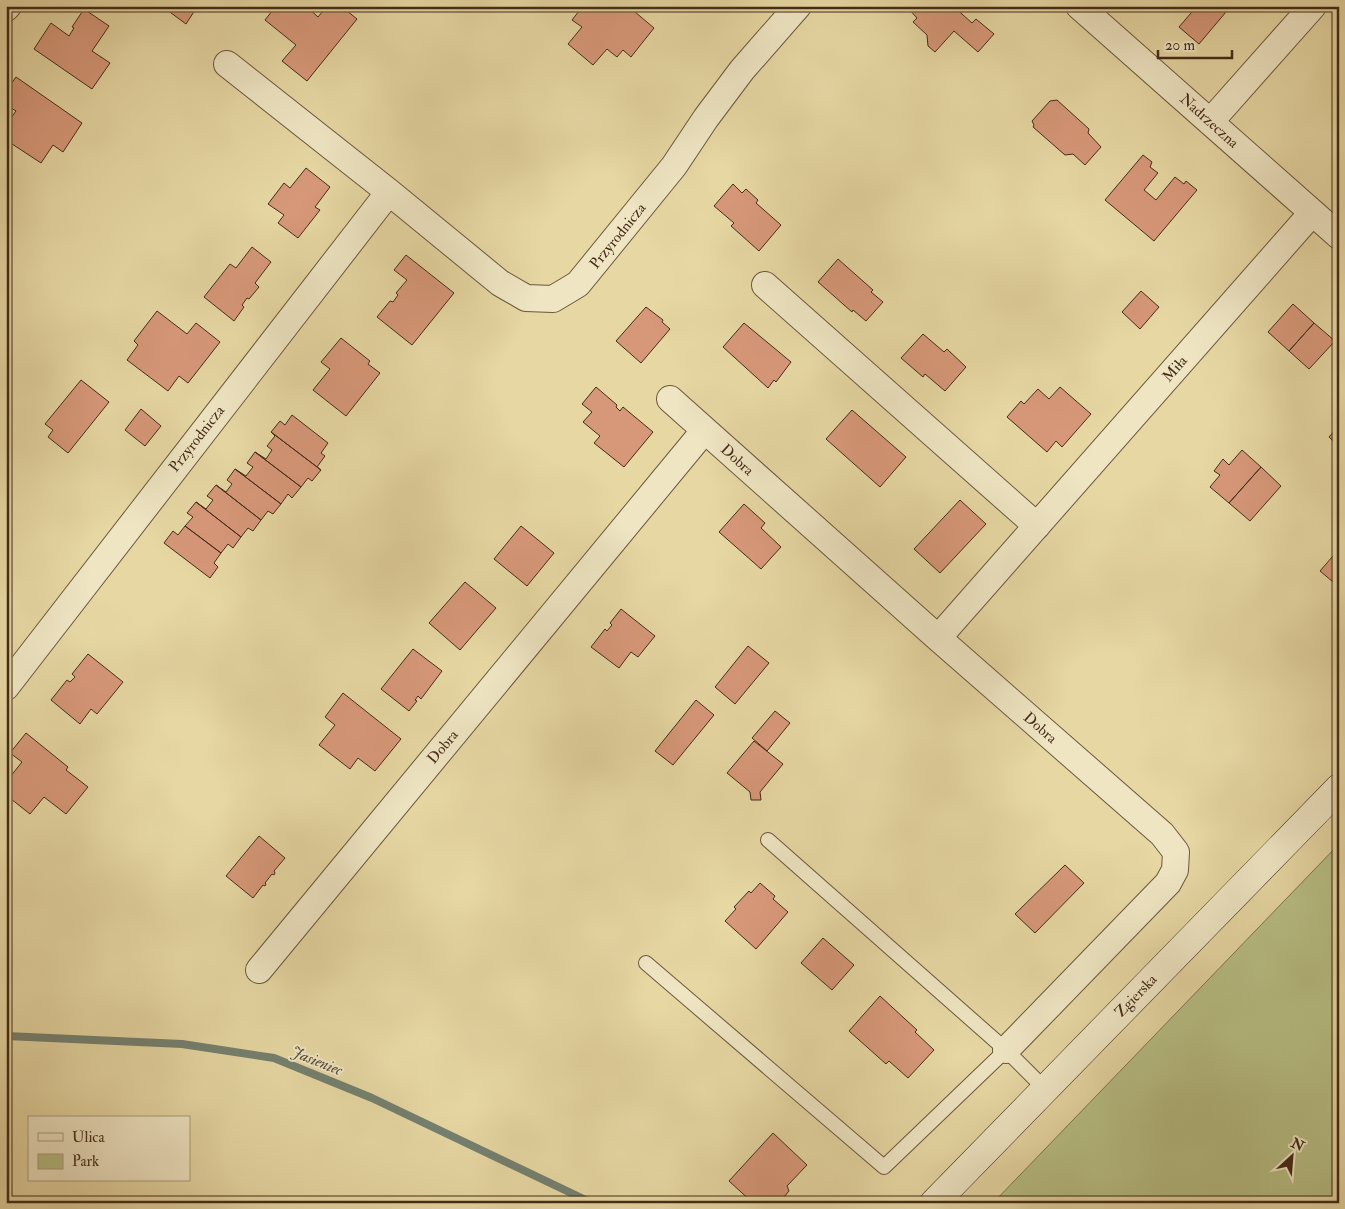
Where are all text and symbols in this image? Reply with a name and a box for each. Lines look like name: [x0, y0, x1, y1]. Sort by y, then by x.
scale bar: [1158, 28, 1231, 60]
text: 20 m: [1165, 36, 1195, 55]
street label: Nadrzeczna: [1176, 90, 1243, 153]
street label: Przyrodnicza: [586, 199, 651, 273]
street label: Miła: [1158, 351, 1192, 386]
street label: Przyrodnicza: [165, 401, 229, 476]
street label: Dobra: [716, 440, 758, 480]
street label: Dobra: [1019, 708, 1061, 748]
street label: Dobra: [423, 726, 463, 768]
street label: Zgierska: [1111, 970, 1162, 1022]
water label: Jasieniec: [288, 1042, 347, 1081]
legend: [28, 1116, 190, 1182]
text: Ulica: [72, 1128, 105, 1147]
north arrow: [1268, 1132, 1318, 1182]
text: N: [1287, 1134, 1307, 1155]
text: Park: [72, 1152, 99, 1171]

